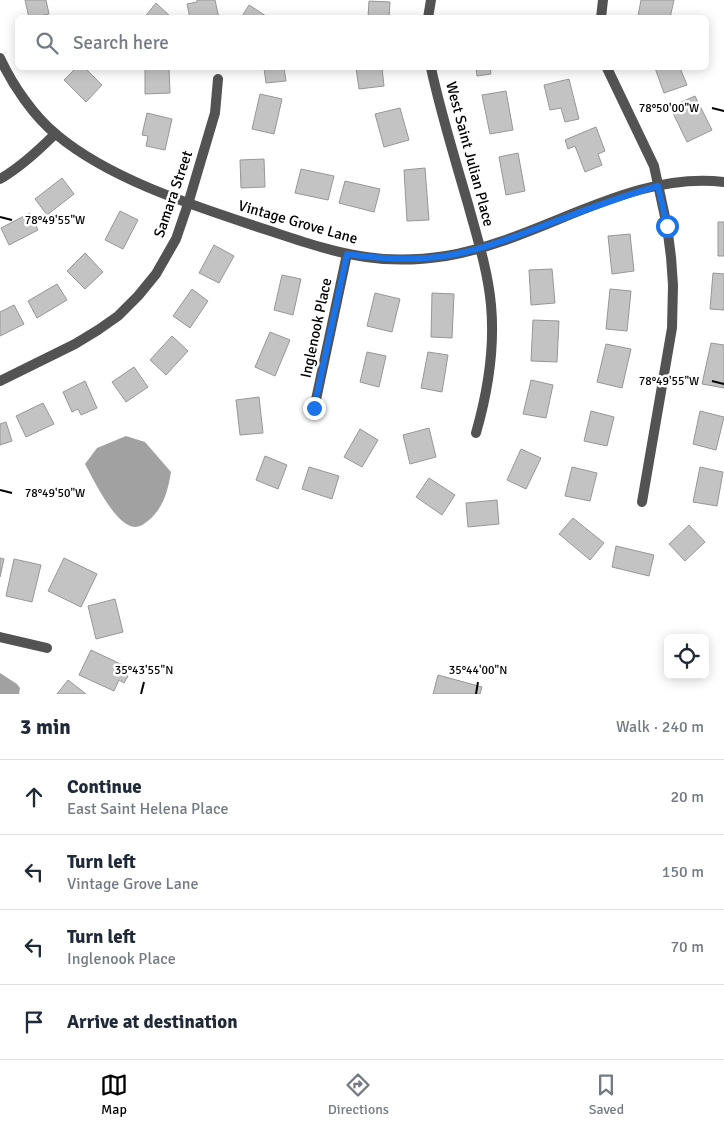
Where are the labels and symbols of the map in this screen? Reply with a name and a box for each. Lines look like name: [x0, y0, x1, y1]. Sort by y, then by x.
street label: West Saint Julian Place: [442, 80, 498, 228]
text: 78°50'00"W: [639, 101, 699, 116]
street label: Samara Street: [150, 148, 196, 240]
street label: Vintage Grove Lane: [236, 196, 360, 248]
text: 78°49'55"W: [25, 213, 85, 228]
route start: [656, 215, 679, 238]
street label: Inglenook Place: [297, 276, 335, 380]
text: 78°49'55"W: [639, 374, 699, 389]
route end: [303, 397, 326, 420]
text: 78°49'50"W: [25, 486, 85, 501]
text: 35°43'55"N: [115, 663, 173, 678]
text: 35°44'00"N: [449, 663, 507, 678]

